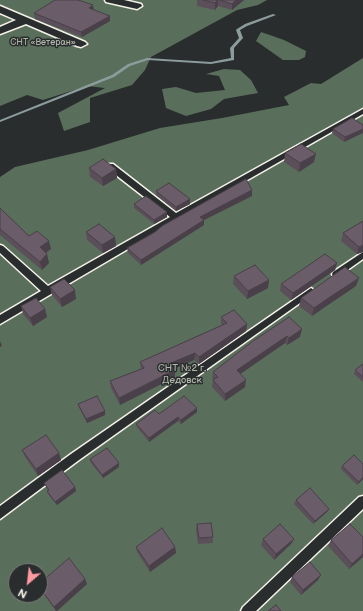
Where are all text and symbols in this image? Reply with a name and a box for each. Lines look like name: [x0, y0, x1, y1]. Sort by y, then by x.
park label: СНТ «Ветеран»: [10, 38, 76, 48]
park label: СНТ №2 г. Дедовск: [158, 362, 206, 386]
north arrow: [8, 563, 48, 603]
text: N: [16, 585, 29, 601]

